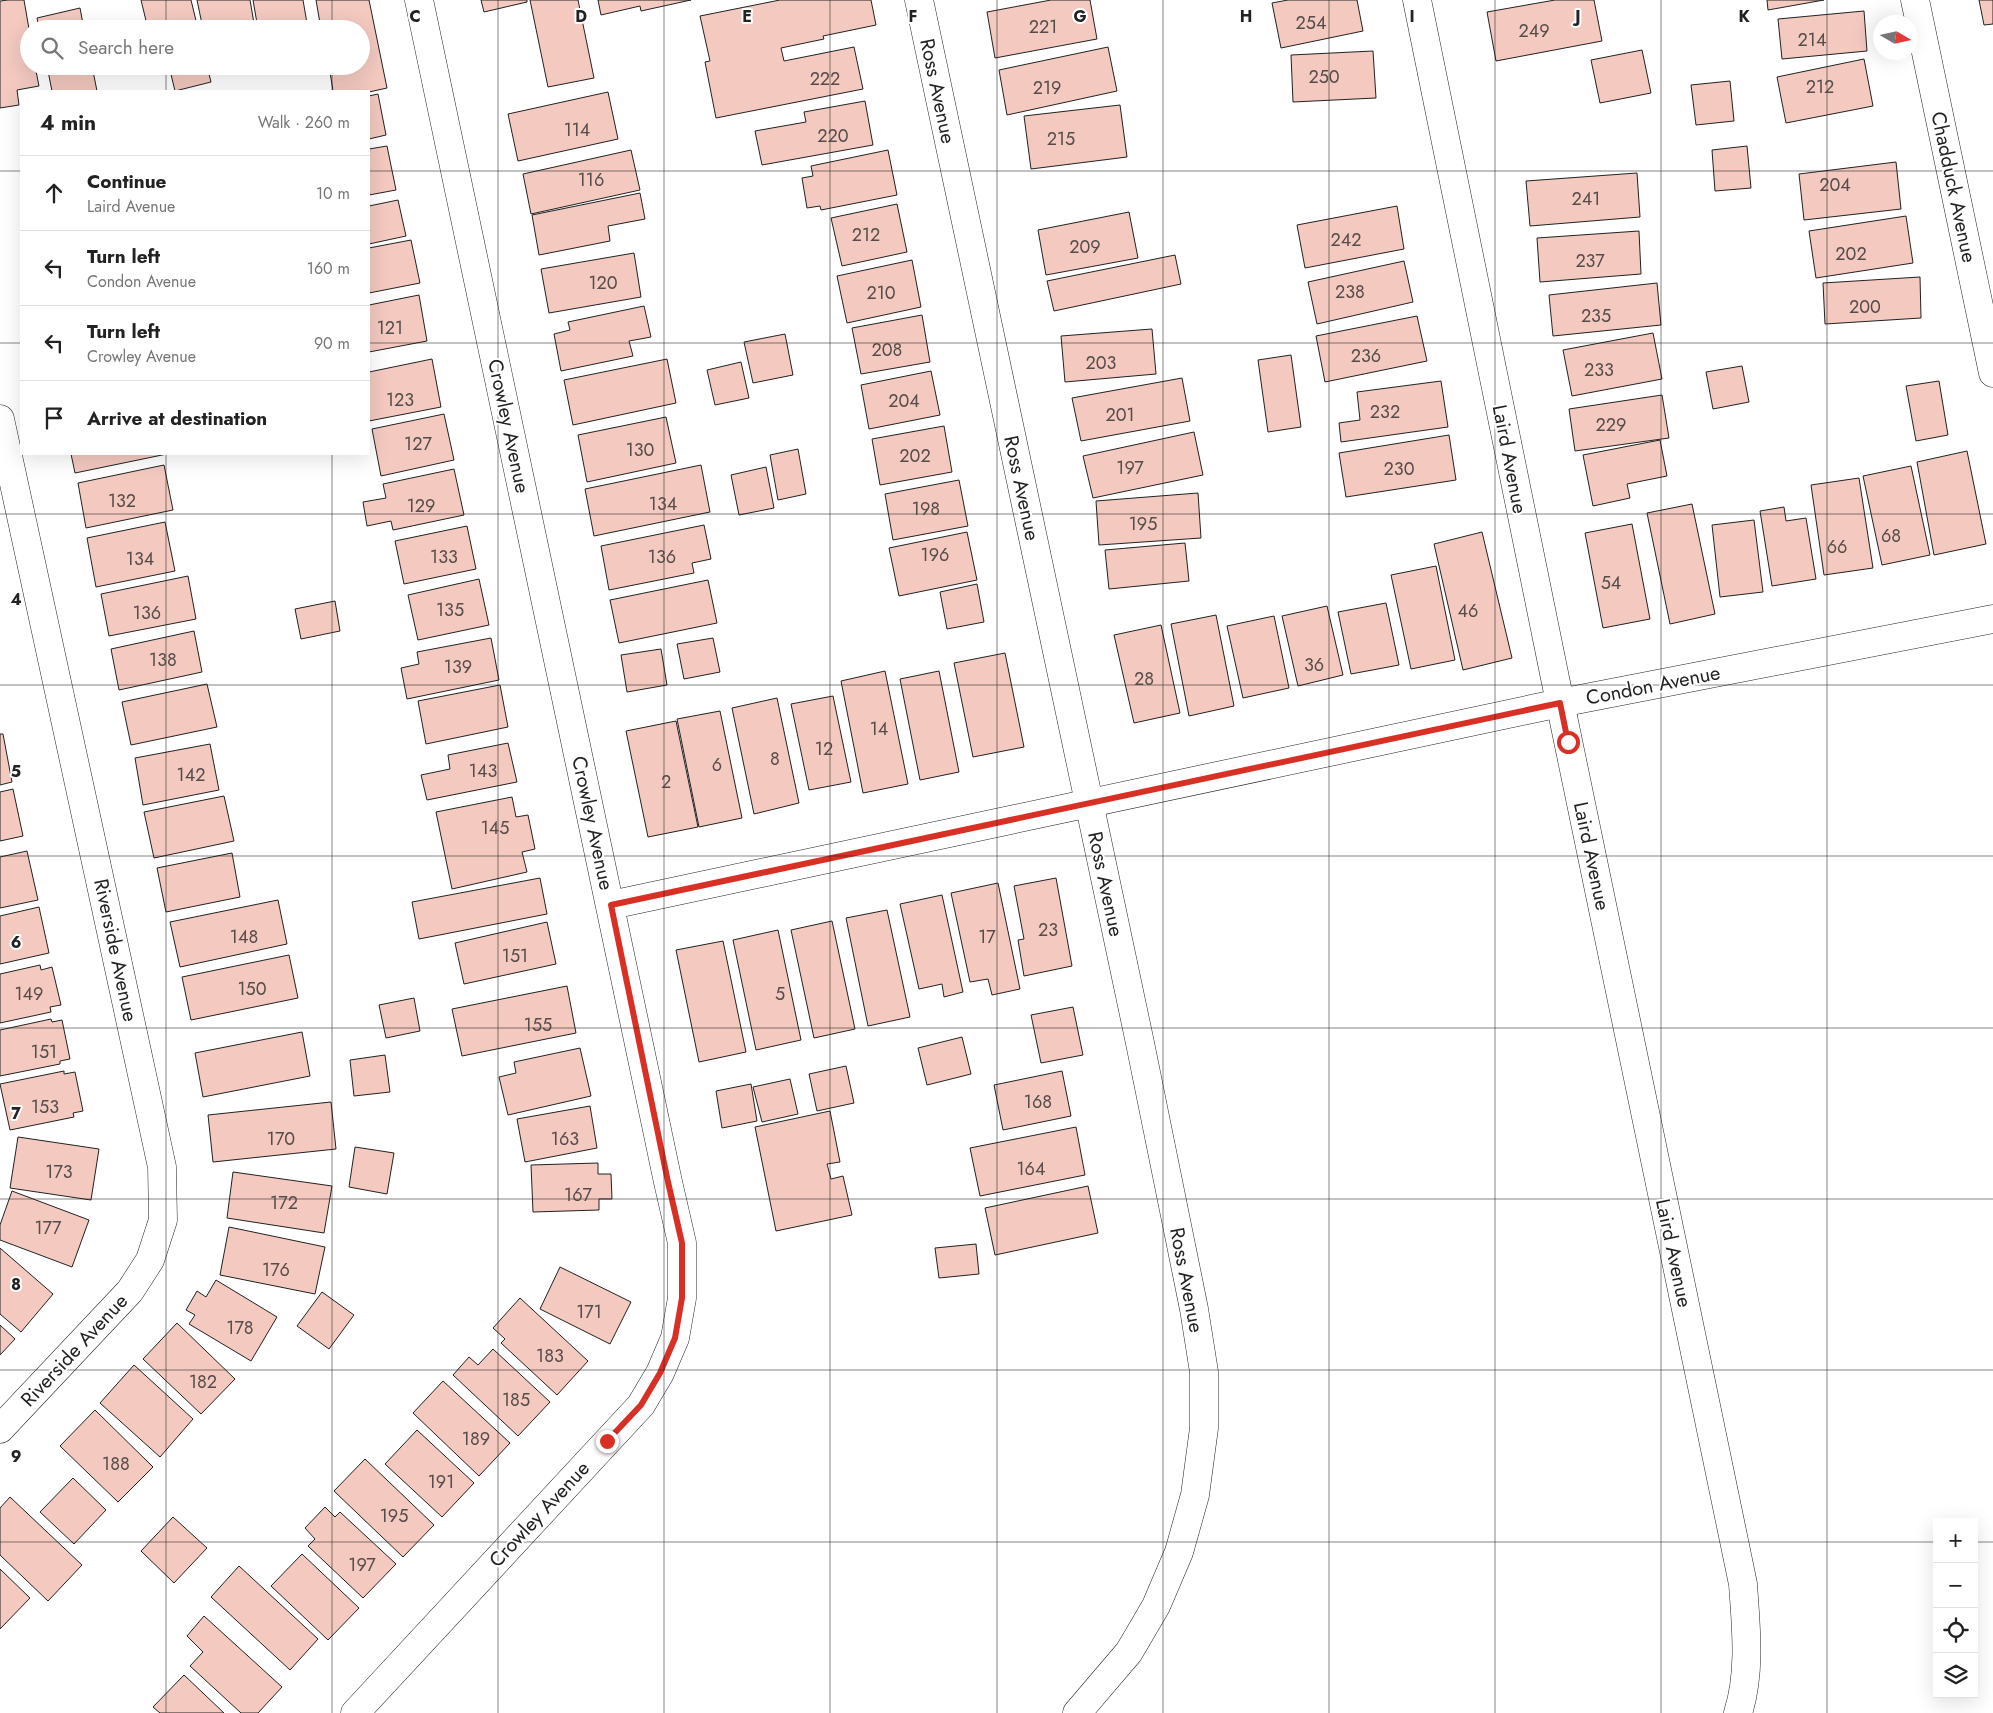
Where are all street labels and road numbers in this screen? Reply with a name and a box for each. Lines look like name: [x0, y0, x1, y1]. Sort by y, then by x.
street label: Ross Avenue: [912, 36, 963, 146]
street label: Chadduck Avenue: [1923, 109, 1984, 265]
street label: Crowley Avenue: [480, 356, 537, 496]
street label: Laird Avenue: [1485, 402, 1534, 516]
street label: Ross Avenue: [996, 433, 1047, 543]
street label: Condon Avenue: [1583, 658, 1723, 713]
street label: Crowley Avenue: [564, 753, 621, 893]
street label: Laird Avenue: [1566, 799, 1617, 913]
street label: Ross Avenue: [1080, 829, 1131, 939]
street label: Riverside Avenue: [86, 876, 145, 1024]
street label: Laird Avenue: [1648, 1196, 1699, 1310]
street label: Ross Avenue: [1162, 1225, 1211, 1335]
street label: Riverside Avenue: [14, 1287, 135, 1413]
street label: Crowley Avenue: [482, 1455, 596, 1574]

